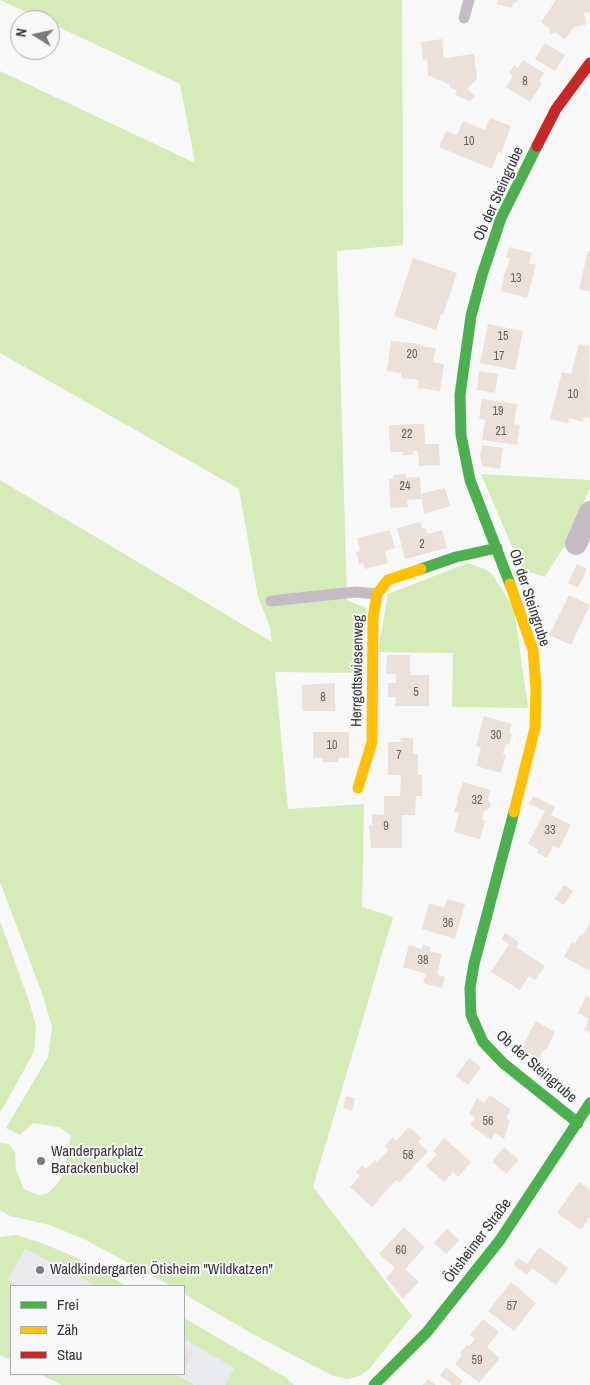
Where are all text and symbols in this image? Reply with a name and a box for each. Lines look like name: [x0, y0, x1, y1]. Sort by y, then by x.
north arrow: [10, 10, 60, 60]
text: N: [12, 27, 31, 38]
house number: 8: [522, 75, 528, 89]
house number: 10: [464, 135, 474, 149]
street label: Ob der Steingrube: [470, 144, 528, 244]
house number: 13: [511, 272, 521, 286]
house number: 15: [498, 330, 508, 344]
house number: 20: [407, 348, 417, 362]
house number: 17: [494, 350, 504, 364]
house number: 10: [568, 388, 578, 402]
house number: 19: [493, 405, 503, 419]
house number: 21: [496, 425, 506, 439]
house number: 22: [402, 428, 412, 442]
house number: 24: [400, 480, 410, 494]
house number: 2: [419, 538, 425, 552]
street label: Ob der Steingrube: [505, 547, 553, 649]
street label: Herrgottswiesenweg: [348, 615, 368, 727]
house number: 5: [413, 686, 419, 700]
house number: 8: [320, 691, 326, 705]
house number: 30: [491, 729, 501, 743]
house number: 10: [327, 739, 337, 753]
house number: 7: [396, 749, 402, 763]
house number: 32: [472, 794, 482, 808]
house number: 9: [383, 820, 389, 834]
house number: 33: [545, 824, 555, 838]
house number: 36: [443, 917, 453, 931]
house number: 38: [418, 954, 428, 968]
street label: Ob der Steingrube: [492, 1027, 580, 1107]
house number: 56: [483, 1115, 493, 1129]
place label: Wanderparkplatz Barackenbuckel: [51, 1143, 144, 1178]
house number: 58: [403, 1149, 413, 1163]
marker: Wanderparkplatz Barackenbuckel: [35, 1155, 47, 1167]
street label: Ötisheimer Straße: [440, 1195, 516, 1287]
house number: 60: [396, 1244, 406, 1258]
place label: Waldkindergarten Ötisheim "Wildkatzen": [50, 1261, 273, 1279]
marker: Waldkindergarten Ötisheim "Wildkatzen": [34, 1264, 46, 1276]
legend: [10, 1285, 185, 1375]
text: Frei: [57, 1294, 79, 1315]
house number: 57: [507, 1300, 517, 1314]
text: Zäh: [57, 1319, 78, 1340]
text: Stau: [57, 1344, 82, 1365]
house number: 59: [472, 1354, 482, 1368]

